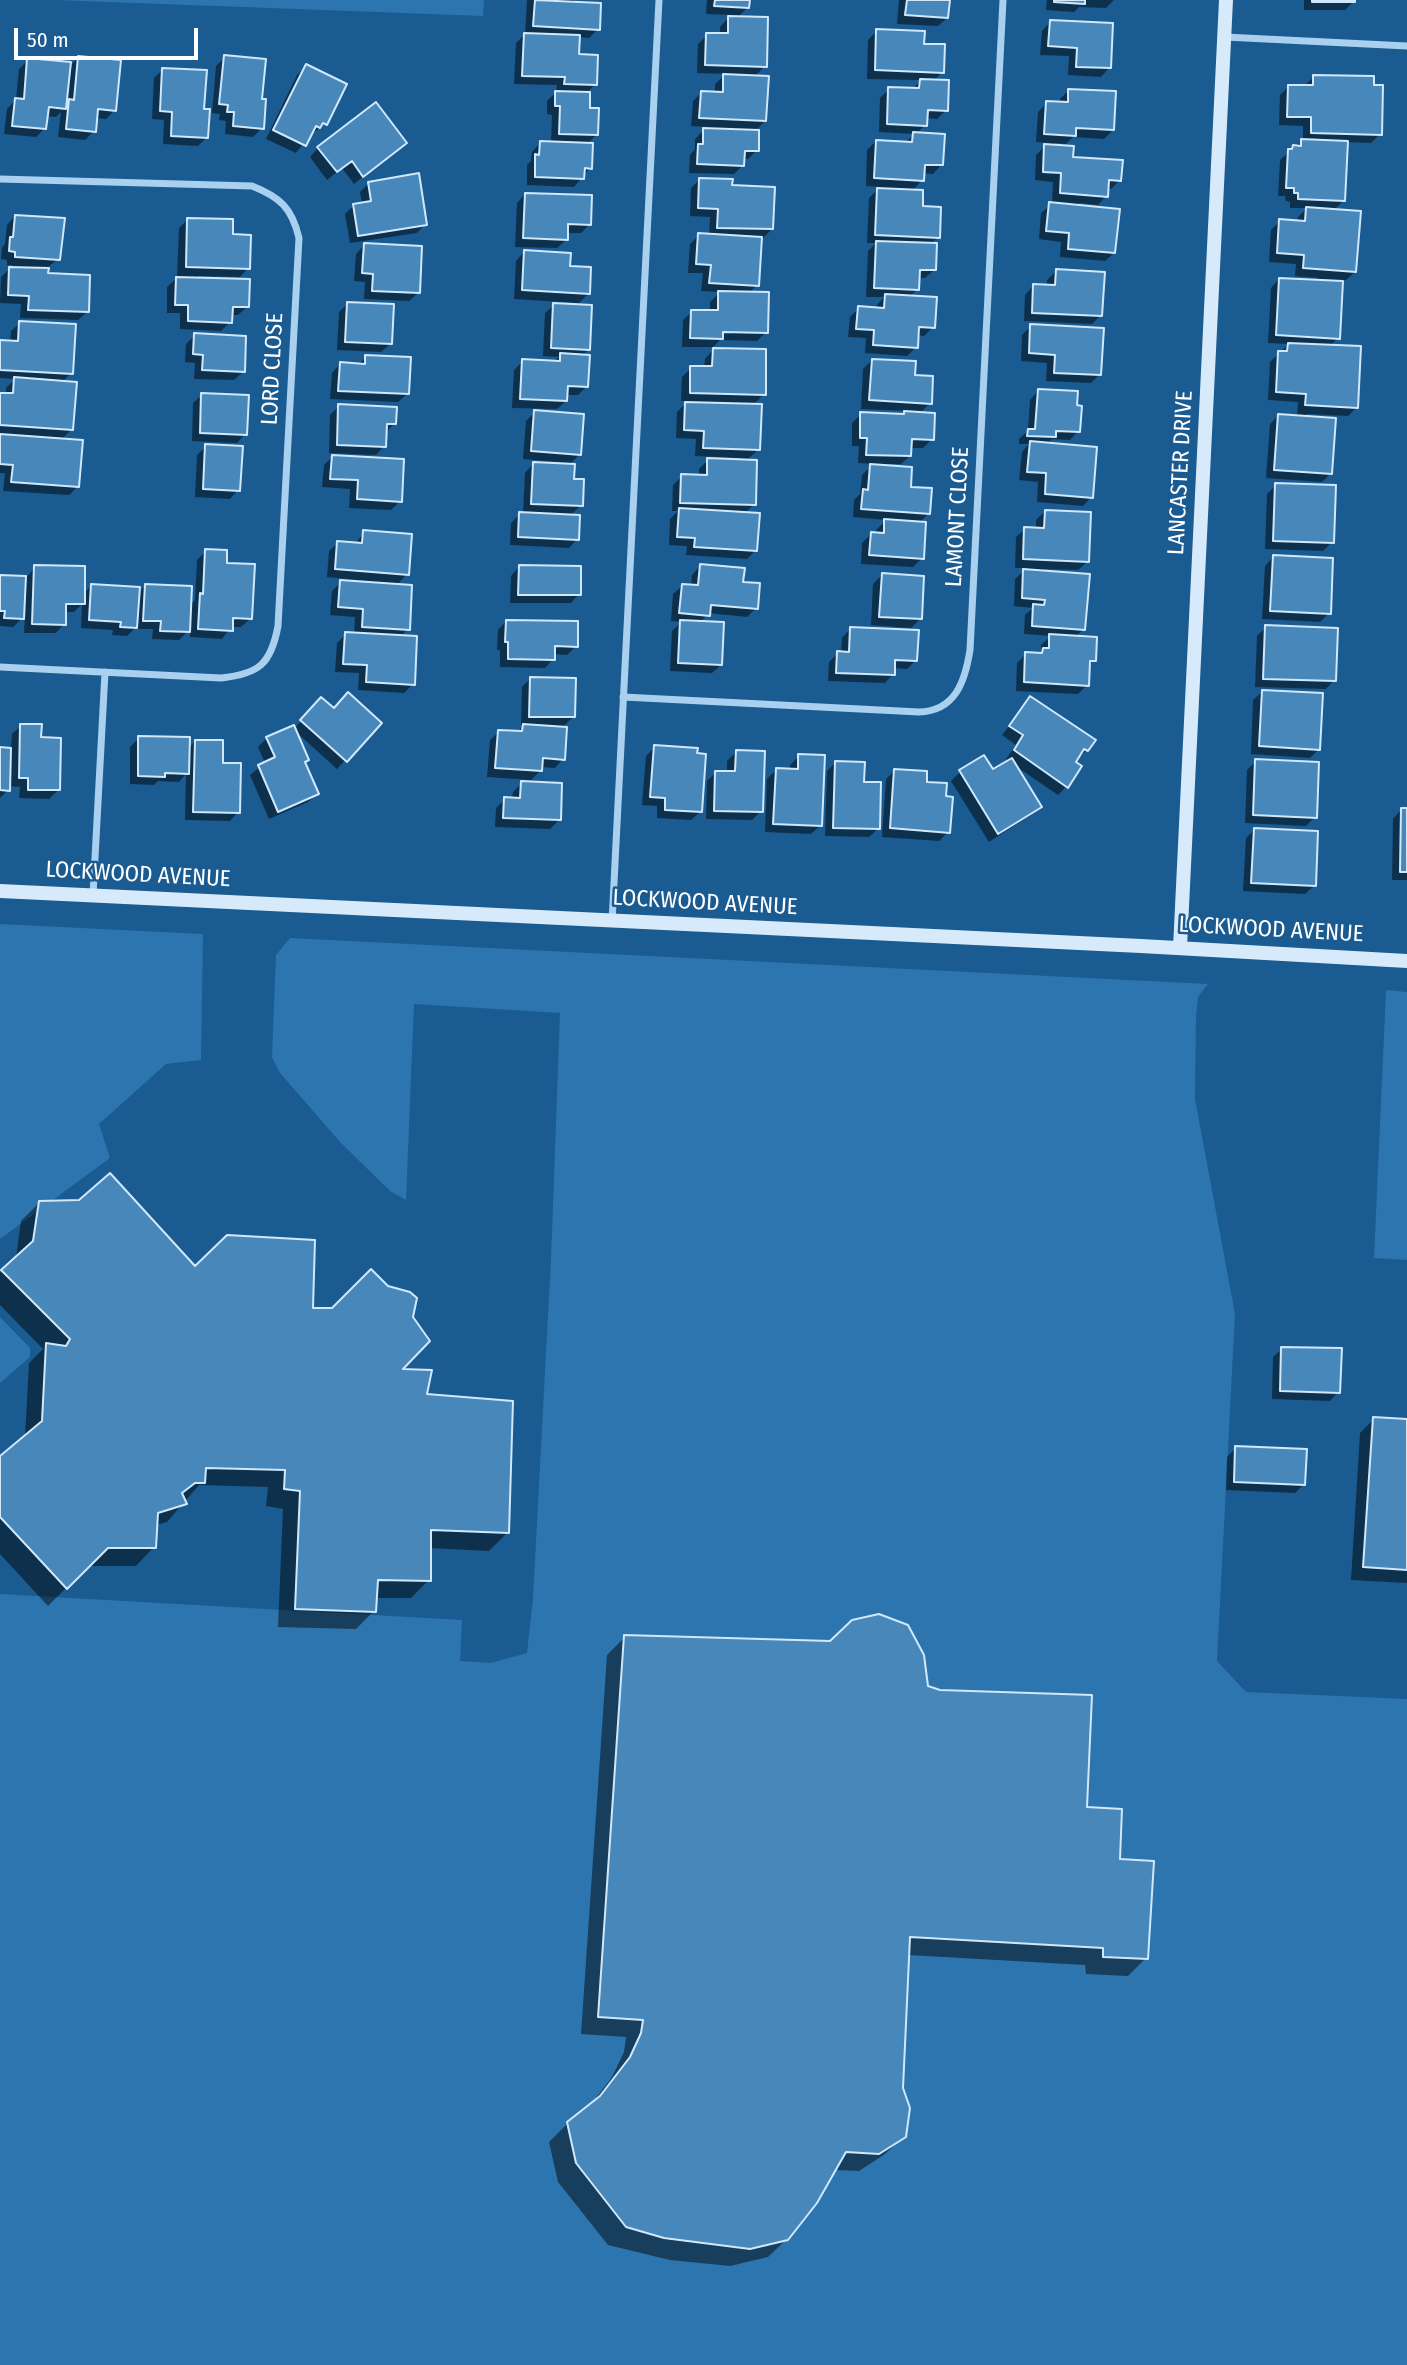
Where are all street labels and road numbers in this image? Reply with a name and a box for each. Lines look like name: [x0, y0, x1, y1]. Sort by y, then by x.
street label: LORD CLOSE: [256, 312, 290, 426]
street label: LANCASTER DRIVE: [1163, 390, 1199, 556]
street label: LAMONT CLOSE: [941, 446, 975, 588]
street label: LOCKWOOD AVENUE: [45, 856, 231, 894]
street label: LOCKWOOD AVENUE: [612, 884, 798, 922]
street label: LOCKWOOD AVENUE: [1178, 911, 1364, 949]

